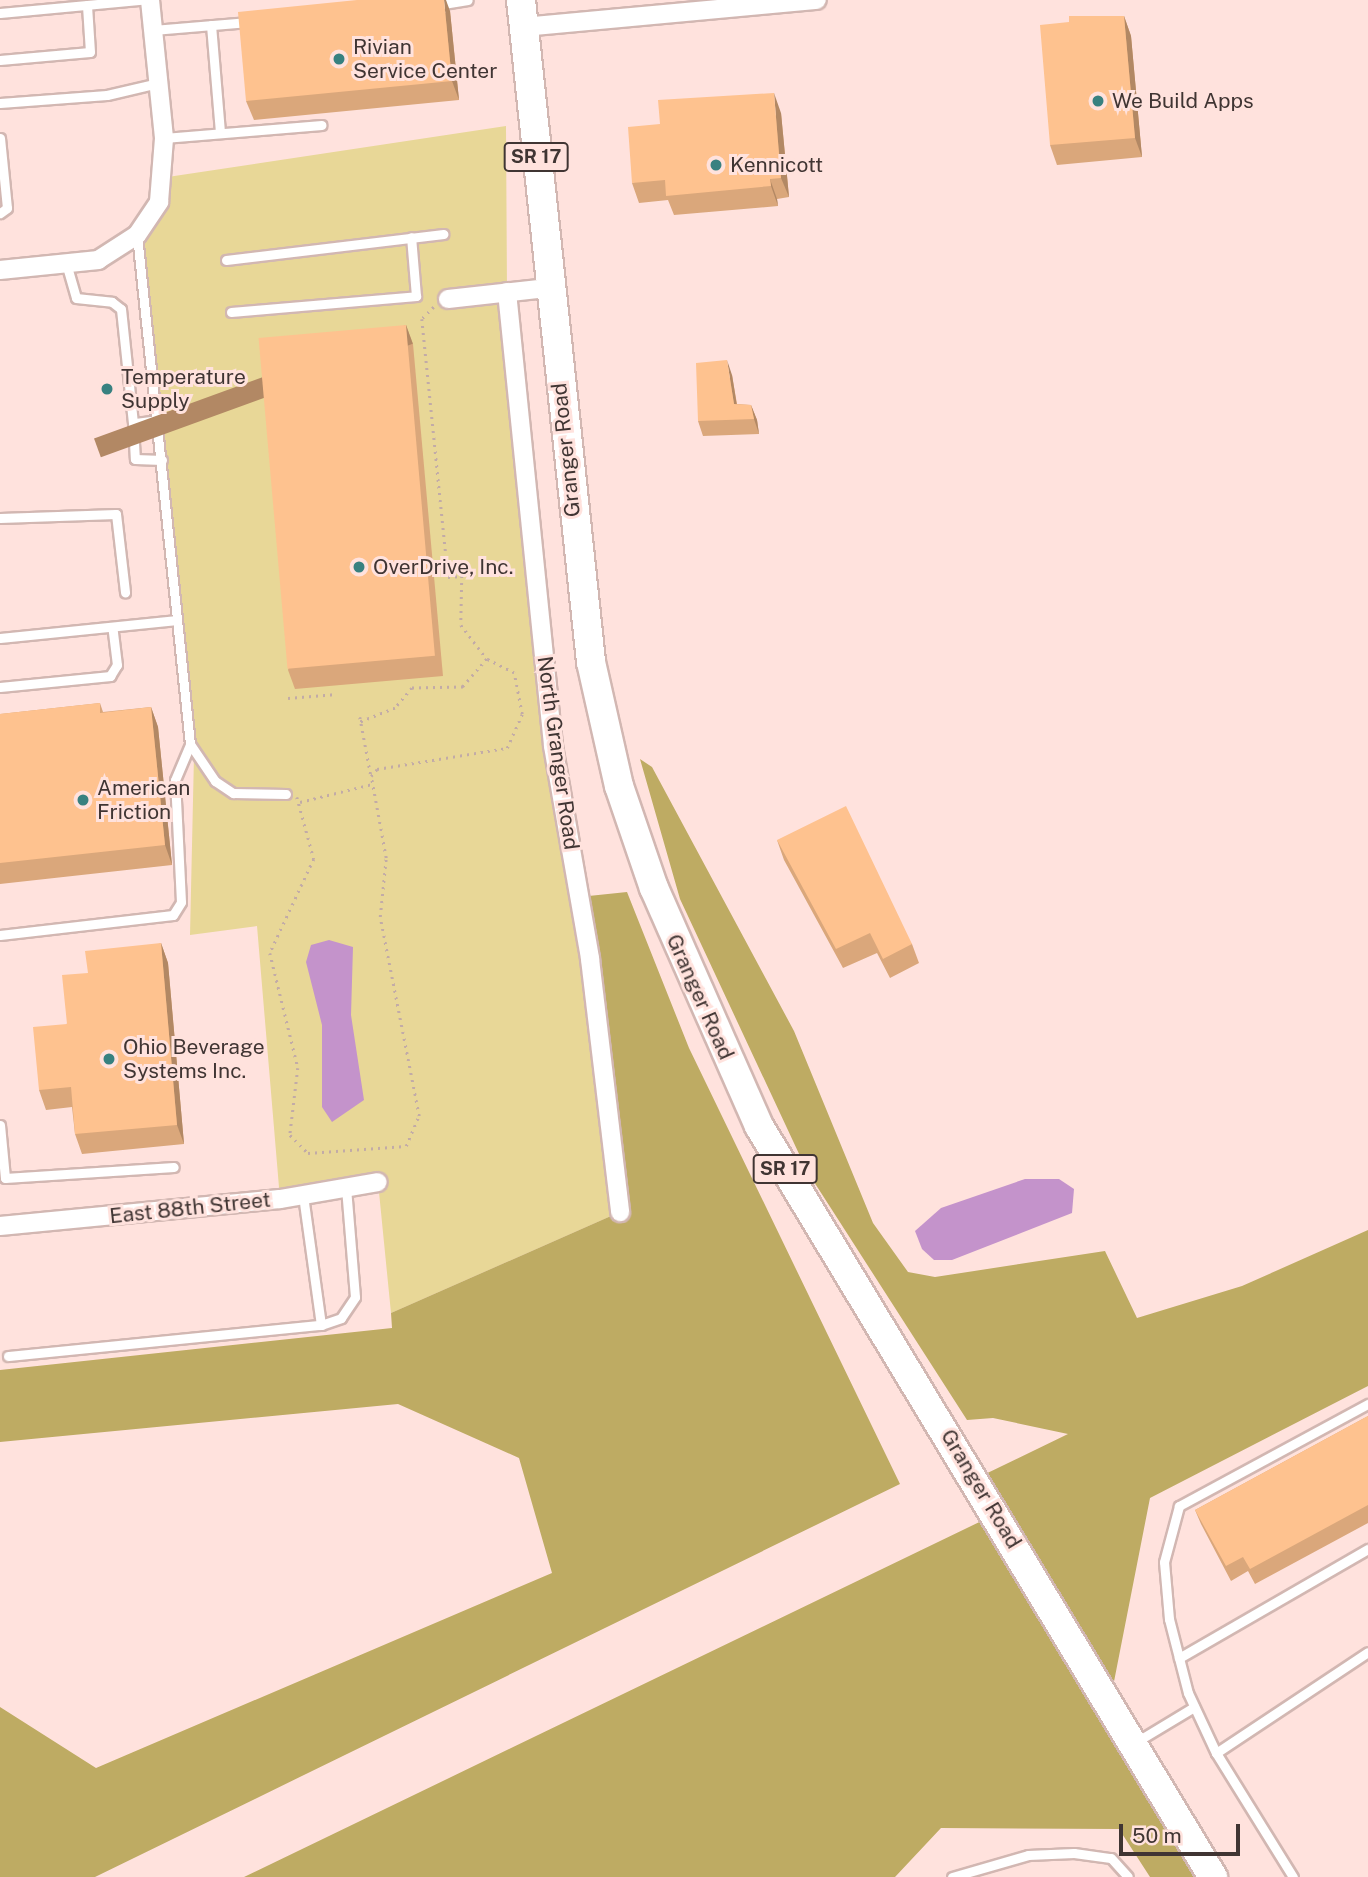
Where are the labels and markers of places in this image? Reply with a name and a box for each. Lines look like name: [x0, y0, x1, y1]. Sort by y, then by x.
place label: Rivian Service Center: [353, 34, 498, 84]
marker: Rivian Service Center: [331, 51, 347, 67]
place label: We Build Apps: [1112, 88, 1254, 114]
marker: We Build Apps: [1090, 93, 1106, 109]
place label: Kennicott: [730, 152, 823, 178]
marker: Kennicott: [708, 157, 724, 173]
place label: Temperature Supply: [121, 364, 246, 414]
marker: Temperature Supply: [99, 381, 115, 397]
place label: OverDrive, Inc.: [373, 554, 514, 580]
marker: OverDrive, Inc.: [351, 559, 367, 575]
place label: American Friction: [97, 775, 190, 825]
marker: American Friction: [75, 792, 91, 808]
place label: Ohio Beverage Systems Inc.: [123, 1034, 265, 1084]
marker: Ohio Beverage Systems Inc.: [101, 1051, 117, 1067]

